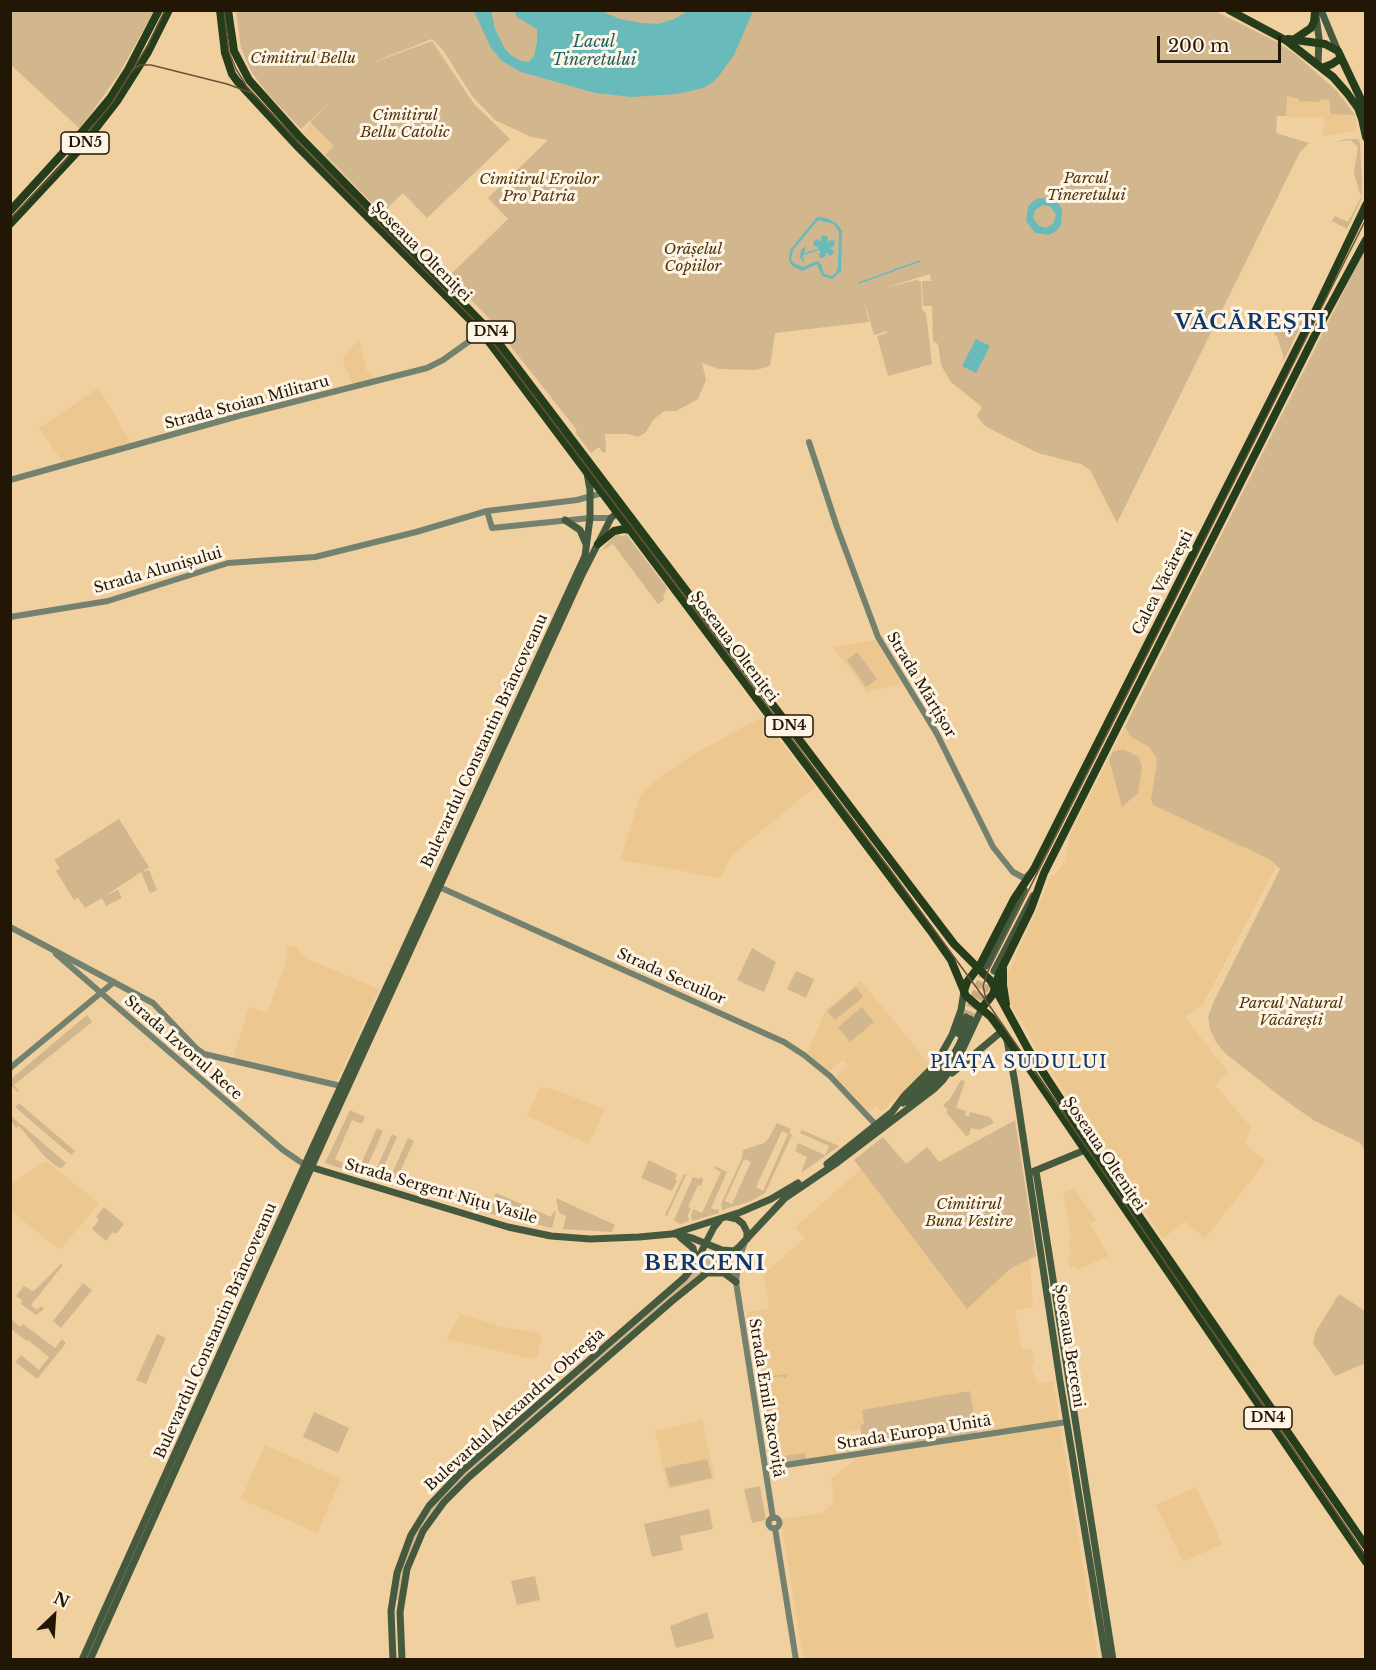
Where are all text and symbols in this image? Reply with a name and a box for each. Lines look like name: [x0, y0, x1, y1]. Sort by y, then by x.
scale bar: [1160, 24, 1284, 62]
water label: Lacul Tineretului: [552, 32, 636, 70]
text: 200 m: [1168, 35, 1229, 57]
park label: Cimitirul Bellu: [250, 50, 356, 68]
park label: Cimitirul Bellu Catolic: [360, 107, 450, 142]
road number: DN5: [61, 132, 109, 154]
park label: Parcul Tineretului: [1046, 170, 1126, 205]
park label: Cimitirul Eroilor Pro Patria: [479, 171, 599, 206]
street label: Șoseaua Olteniței: [367, 198, 475, 306]
park label: Orășelul Copiilor: [664, 241, 722, 276]
district label: VĂCĂREȘTI: [1175, 310, 1327, 336]
road number: DN4: [467, 321, 515, 343]
street label: Strada Stoian Militaru: [163, 372, 331, 434]
street label: Calea Văcărești: [1129, 528, 1197, 638]
street label: Strada Alunișului: [92, 544, 224, 598]
street label: Șoseaua Olteniței: [687, 588, 781, 706]
street label: Bulevardul Constantin Brâncoveanu: [418, 611, 552, 871]
street label: Strada Mărțișor: [882, 629, 960, 741]
road number: DN4: [765, 715, 813, 737]
street label: Strada Secuilor: [614, 945, 728, 1009]
street label: Strada Izvorul Rece: [120, 992, 246, 1104]
park label: Parcul Natural Văcărești: [1239, 995, 1343, 1030]
district label: PIAȚA SUDULUI: [930, 1052, 1108, 1074]
street label: Șoseaua Olteniței: [1059, 1093, 1149, 1215]
street label: Strada Sergent Nițu Vasile: [343, 1156, 539, 1228]
park label: Cimitirul Buna Vestire: [925, 1196, 1013, 1231]
street label: Bulevardul Constantin Brâncoveanu: [151, 1200, 281, 1462]
district label: BERCENI: [644, 1251, 766, 1277]
street label: Șoseaua Berceni: [1050, 1283, 1088, 1409]
street label: Strada Emil Racoviță: [745, 1317, 787, 1479]
street label: Bulevardul Alexandru Obregia: [422, 1325, 608, 1495]
road number: DN4: [1244, 1407, 1292, 1429]
street label: Strada Europa Unită: [836, 1412, 992, 1454]
north arrow: [24, 1586, 84, 1646]
text: N: [51, 1587, 73, 1612]

